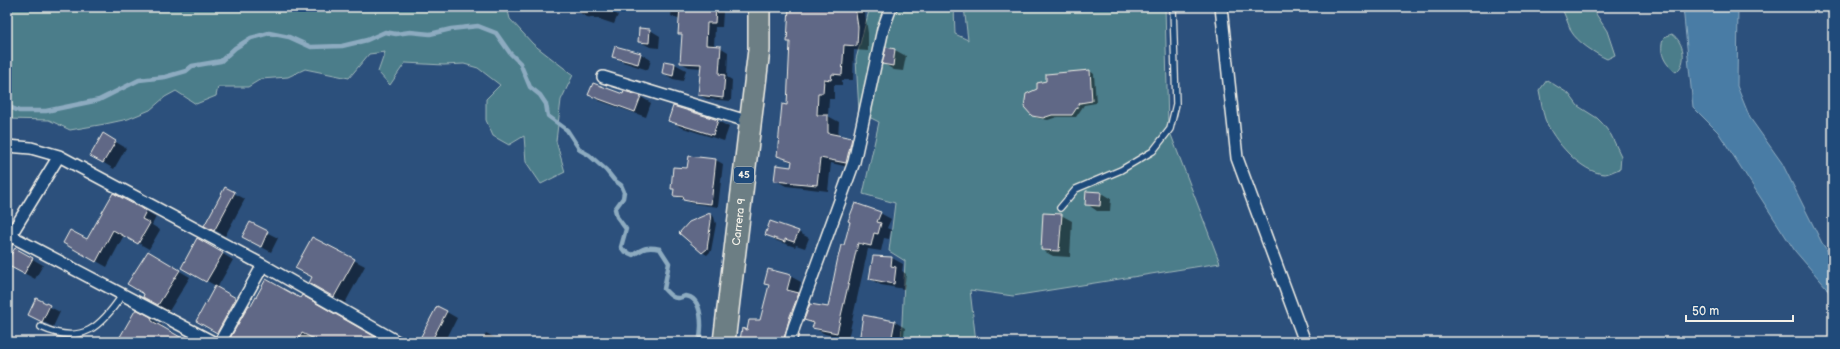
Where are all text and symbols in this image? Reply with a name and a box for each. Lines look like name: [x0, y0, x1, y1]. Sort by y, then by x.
road number: 45: [734, 167, 754, 183]
street label: Carrera 9: [729, 197, 748, 246]
scale bar: [1686, 297, 1793, 323]
text: 50 m: [1692, 304, 1719, 319]

